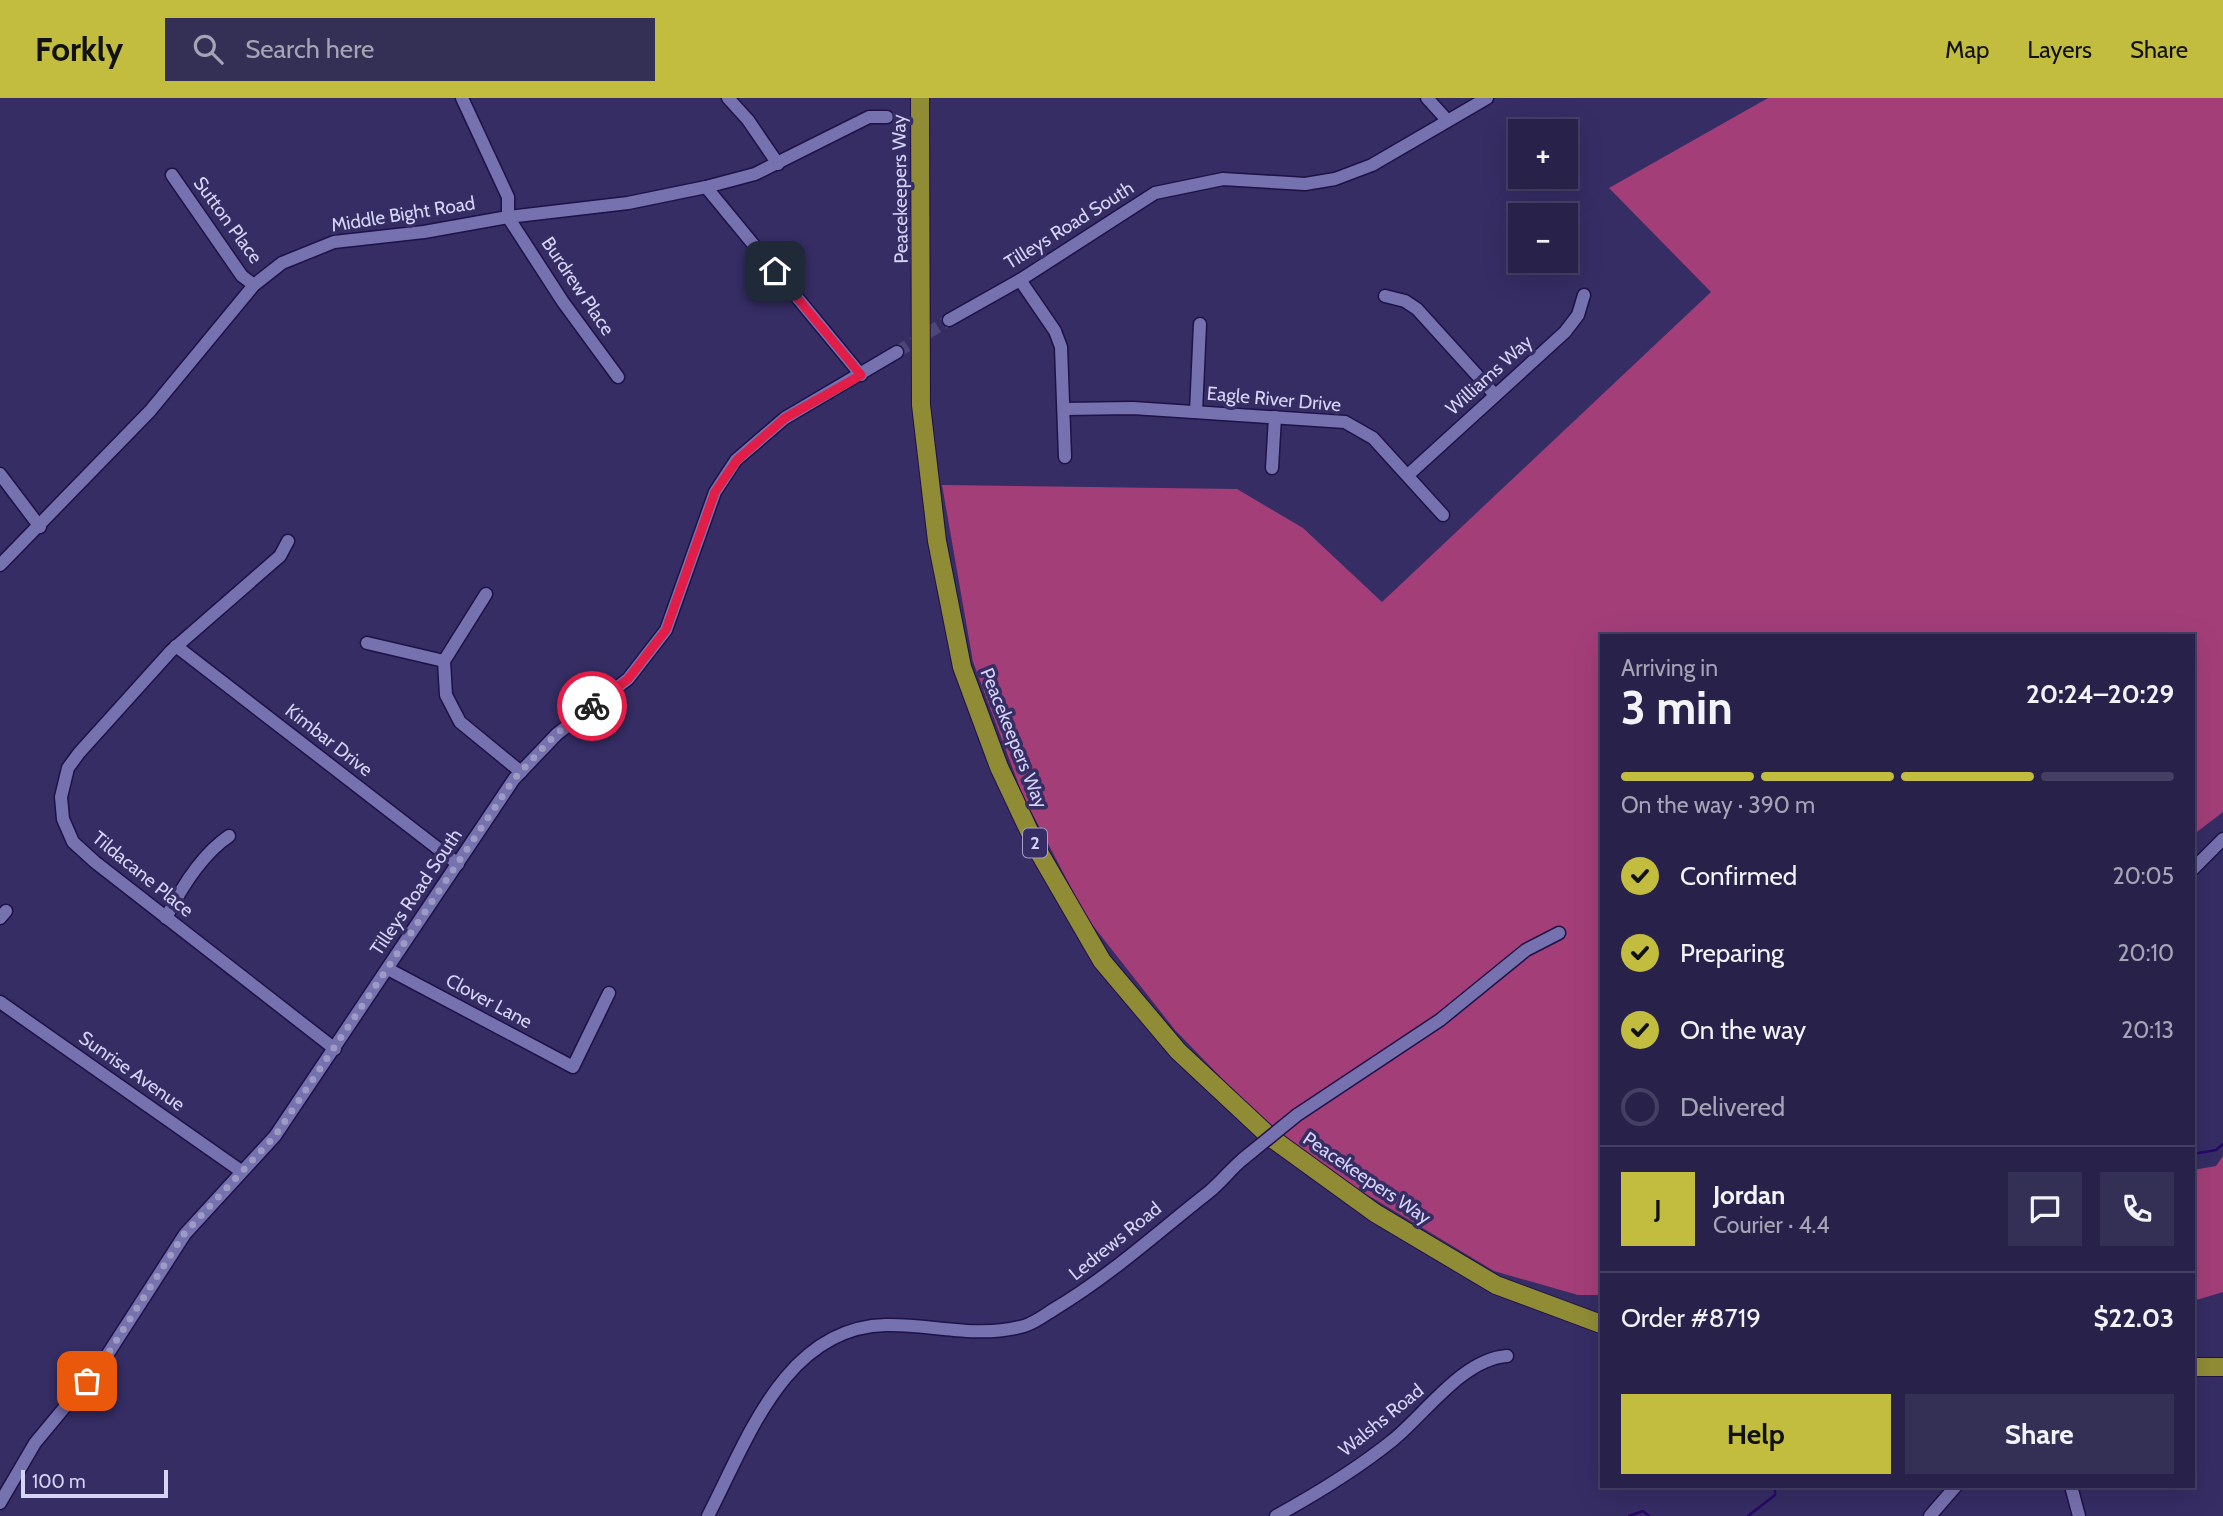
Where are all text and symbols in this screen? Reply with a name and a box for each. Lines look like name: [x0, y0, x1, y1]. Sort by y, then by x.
search box: [165, 18, 655, 81]
text: Forkly: [35, 29, 123, 69]
icon: search: [189, 30, 227, 68]
text: Search here: [245, 33, 374, 65]
text: Map: [1945, 35, 1989, 64]
text: Layers: [2027, 35, 2092, 64]
text: Share: [2130, 35, 2188, 64]
street label: Peacekeepers Way: [887, 114, 913, 264]
map controls: [1508, 119, 1578, 273]
button: +: [1508, 119, 1578, 189]
street label: Sutton Place: [189, 172, 267, 268]
street label: Tilleys Road South: [1000, 176, 1138, 274]
street label: Middle Bight Road: [329, 191, 477, 237]
button: −: [1508, 203, 1578, 273]
street label: Burdrew Place: [537, 232, 619, 340]
pin: [745, 241, 805, 301]
icon: home: [756, 252, 794, 290]
street label: Williams Way: [1441, 330, 1537, 420]
street label: Eagle River Drive: [1206, 382, 1342, 416]
text: Arriving in: [1621, 654, 1718, 682]
street label: Peacekeepers Way: [975, 665, 1053, 812]
courier: [557, 671, 627, 741]
text: 20:24–20:29: [2026, 678, 2174, 710]
text: 3 min: [1621, 680, 1733, 736]
icon: bike: [573, 687, 611, 725]
street label: Kimbar Drive: [281, 699, 377, 781]
text: On the way · 390 m: [1621, 791, 1815, 819]
street label: Tilleys Road South: [365, 824, 467, 960]
street label: Tildacane Place: [88, 826, 198, 922]
road number: 2: [1023, 828, 1047, 858]
icon: check: [1621, 857, 1659, 895]
text: Confirmed: [1680, 860, 1797, 892]
text: 20:05: [2113, 862, 2174, 890]
icon: check: [1621, 934, 1659, 972]
text: Preparing: [1680, 937, 1784, 969]
text: 20:10: [2118, 939, 2174, 967]
street label: Clover Lane: [442, 969, 536, 1033]
icon: check: [1621, 1011, 1659, 1049]
text: On the way: [1680, 1014, 1806, 1046]
text: 20:13: [2121, 1016, 2174, 1044]
street label: Sunrise Avenue: [75, 1026, 189, 1116]
text: Delivered: [1680, 1091, 1785, 1123]
street label: Peacekeepers Way: [1299, 1127, 1436, 1229]
button: chat: [2008, 1172, 2082, 1246]
button: phone: [2100, 1172, 2174, 1246]
text: Jordan: [1713, 1179, 1785, 1211]
text: J: [1654, 1193, 1662, 1225]
street label: Ledrews Road: [1064, 1197, 1166, 1285]
text: Courier · 4.4: [1713, 1211, 1830, 1239]
text: Order #8719: [1621, 1302, 1761, 1334]
text: $22.03: [2094, 1302, 2174, 1334]
pin: [57, 1351, 117, 1411]
icon: bag: [68, 1362, 106, 1400]
street label: Walshs Road: [1334, 1379, 1428, 1461]
button: Help: [1621, 1394, 1891, 1474]
button: Share: [1905, 1394, 2174, 1474]
scale bar: [21, 1467, 168, 1499]
text: 100 m: [32, 1470, 86, 1493]

